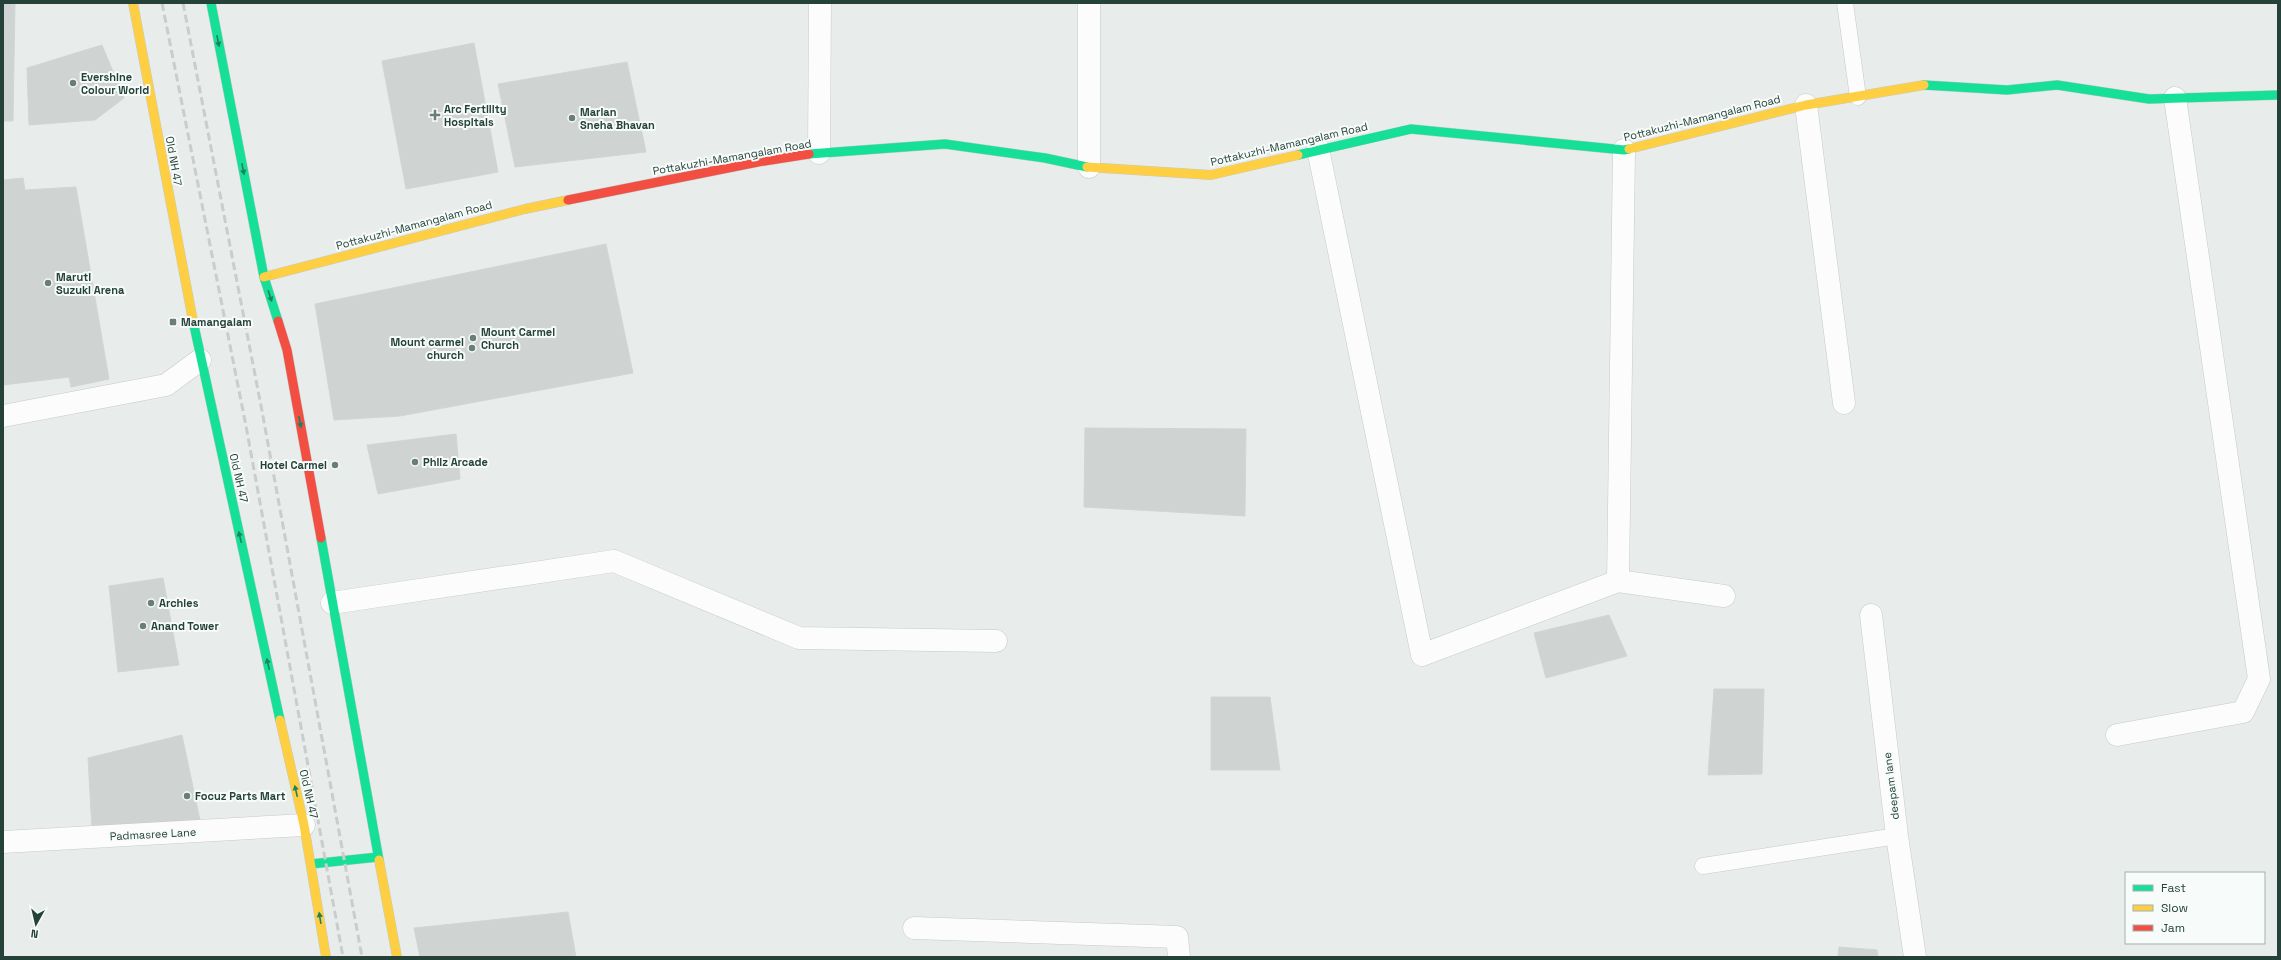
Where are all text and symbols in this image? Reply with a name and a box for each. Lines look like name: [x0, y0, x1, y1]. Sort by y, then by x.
one-way arrow: [216, 35, 222, 47]
place label: Evershine Colour World: [81, 70, 149, 97]
marker: Evershine Colour World: [68, 78, 78, 88]
street label: Pottakuzhi-Mamangalam Road: [1622, 92, 1782, 144]
place label: Arc Fertility Hospitals: [444, 102, 507, 129]
place label: Marian Sneha Bhavan: [580, 105, 655, 132]
marker: Arc Fertility Hospitals: [429, 109, 441, 121]
marker: Marian Sneha Bhavan: [567, 113, 577, 123]
street label: Pottakuzhi-Mamangalam Road: [1209, 119, 1369, 169]
street label: Old NH 47: [163, 135, 185, 187]
street label: Pottakuzhi-Mamangalam Road: [651, 136, 813, 178]
one-way arrow: [240, 163, 246, 175]
street label: Pottakuzhi-Mamangalam Road: [334, 197, 494, 253]
place label: Maruti Suzuki Arena: [56, 270, 125, 297]
marker: Maruti Suzuki Arena: [43, 278, 53, 288]
one-way arrow: [267, 290, 273, 302]
place label: Mamangalam: [181, 315, 252, 329]
marker: Mamangalam: [168, 317, 178, 327]
place label: Mount Carmel Church: [481, 325, 555, 352]
marker: Mount Carmel Church: [468, 333, 478, 343]
place label: Mount carmel church: [391, 335, 464, 362]
marker: Mount carmel church: [467, 343, 477, 353]
one-way arrow: [297, 416, 303, 428]
street label: Old NH 47: [227, 452, 251, 504]
place label: Philz Arcade: [423, 455, 488, 469]
marker: Philz Arcade: [410, 457, 420, 467]
place label: Hotel Carmel: [260, 458, 327, 472]
marker: Hotel Carmel: [330, 460, 340, 470]
one-way arrow: [236, 531, 242, 543]
place label: Archies: [159, 596, 199, 610]
marker: Archies: [146, 598, 156, 608]
place label: Anand Tower: [151, 619, 219, 633]
marker: Anand Tower: [138, 621, 148, 631]
one-way arrow: [264, 658, 270, 670]
street label: deepam lane: [1880, 751, 1902, 821]
street label: Old NH 47: [297, 768, 321, 820]
one-way arrow: [293, 785, 299, 797]
place label: Focuz Parts Mart: [195, 789, 286, 803]
marker: Focuz Parts Mart: [182, 791, 192, 801]
street label: Padmasree Lane: [109, 825, 197, 843]
legend: [2125, 872, 2265, 944]
text: Fast: [2161, 880, 2186, 896]
text: Slow: [2161, 900, 2188, 916]
north arrow: [16, 904, 56, 944]
one-way arrow: [317, 912, 323, 925]
text: Jam: [2161, 920, 2185, 936]
text: N: [30, 926, 39, 941]

